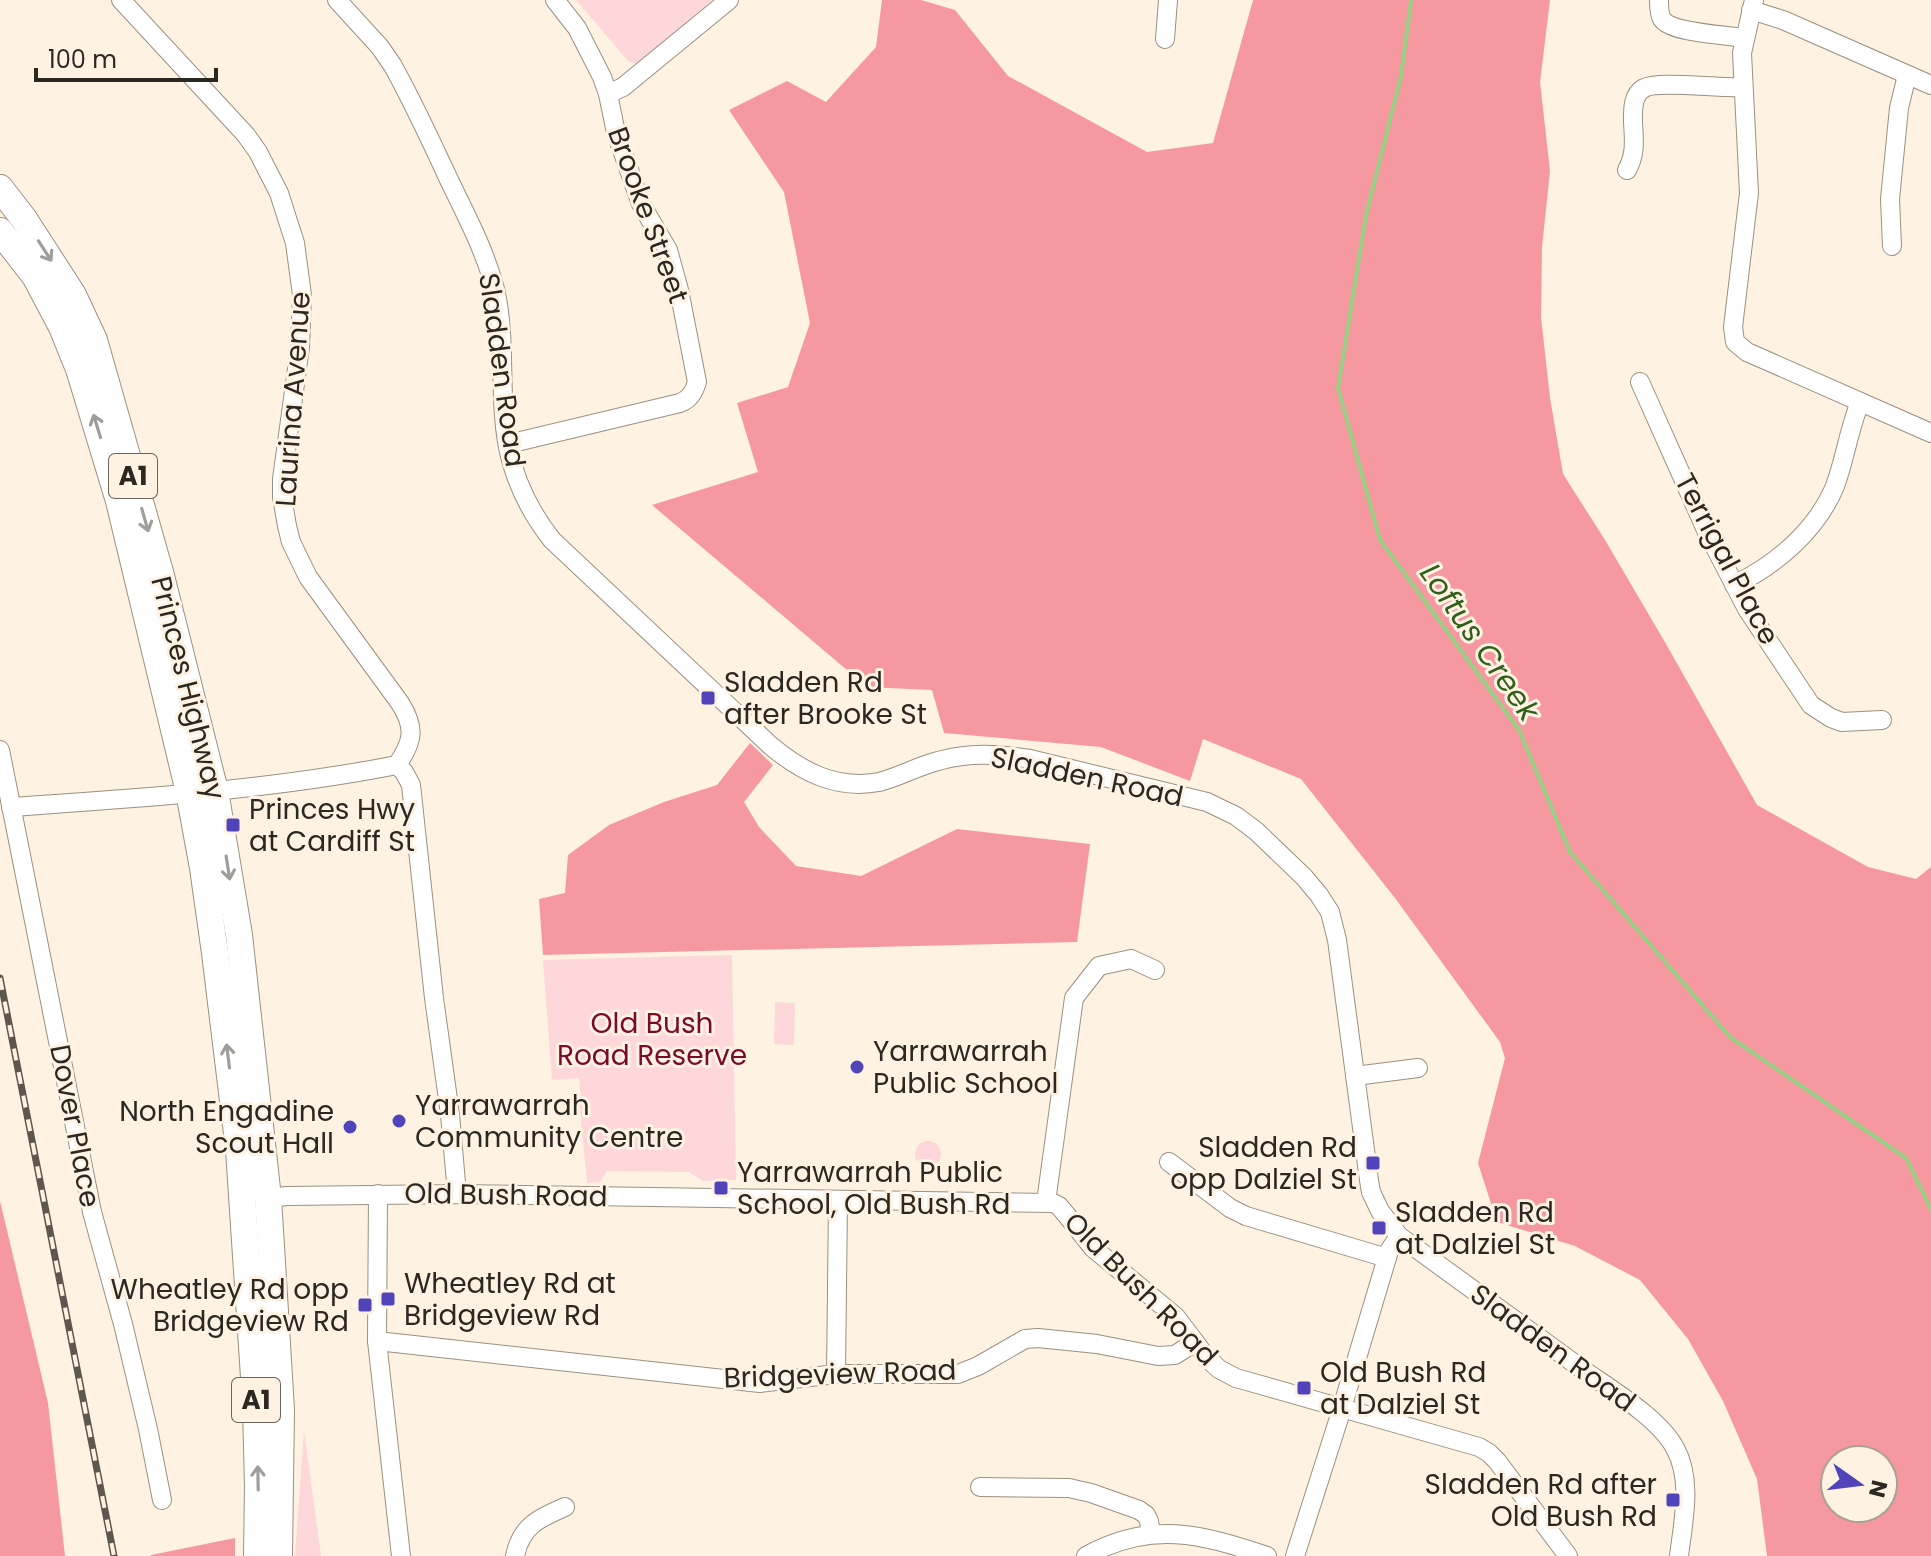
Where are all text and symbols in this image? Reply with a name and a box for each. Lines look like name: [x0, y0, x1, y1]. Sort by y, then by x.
scale bar: [36, 32, 216, 82]
text: 100 m: [48, 43, 117, 76]
street label: Brooke Street: [598, 122, 698, 308]
one-way arrow: [37, 240, 54, 262]
street label: Sladden Road: [469, 270, 535, 470]
street label: Laurina Avenue: [266, 290, 320, 508]
one-way arrow: [89, 414, 104, 440]
road number: A1: [109, 454, 157, 498]
street label: Terrigal Place: [1665, 466, 1789, 652]
one-way arrow: [138, 506, 153, 532]
water label: Loftus Creek: [1410, 554, 1551, 731]
street label: Princes Highway: [141, 572, 235, 804]
place label: Sladden Rd after Brooke St: [724, 663, 927, 734]
marker: Sladden Rd after Brooke St: [699, 689, 717, 707]
street label: Sladden Road: [987, 738, 1187, 816]
place label: Princes Hwy at Cardiff St: [249, 790, 415, 861]
marker: Princes Hwy at Cardiff St: [224, 816, 242, 834]
one-way arrow: [221, 855, 236, 880]
park label: Old Bush Road Reserve: [557, 1004, 747, 1075]
place label: Yarrawarrah Public School: [873, 1032, 1058, 1103]
street label: Dover Place: [40, 1041, 110, 1211]
one-way arrow: [220, 1044, 235, 1070]
marker: Yarrawarrah Public School: [848, 1058, 866, 1076]
place label: Yarrawarrah Community Centre: [415, 1086, 683, 1157]
place label: North Engadine Scout Hall: [119, 1092, 334, 1163]
marker: Yarrawarrah Community Centre: [390, 1112, 408, 1130]
marker: North Engadine Scout Hall: [341, 1118, 359, 1136]
place label: Sladden Rd opp Dalziel St: [1170, 1128, 1357, 1199]
place label: Yarrawarrah Public School, Old Bush Rd: [737, 1153, 1010, 1224]
marker: Sladden Rd opp Dalziel St: [1364, 1154, 1382, 1172]
street label: Old Bush Road: [404, 1174, 608, 1216]
marker: Yarrawarrah Public School, Old Bush Rd: [712, 1179, 730, 1197]
place label: Sladden Rd at Dalziel St: [1395, 1193, 1555, 1264]
street label: Old Bush Road: [1055, 1203, 1227, 1375]
marker: Sladden Rd at Dalziel St: [1370, 1219, 1388, 1237]
place label: Wheatley Rd at Bridgeview Rd: [404, 1264, 616, 1335]
place label: Wheatley Rd opp Bridgeview Rd: [111, 1270, 349, 1341]
street label: Sladden Road: [1462, 1275, 1644, 1421]
marker: Wheatley Rd at Bridgeview Rd: [379, 1290, 397, 1308]
marker: Wheatley Rd opp Bridgeview Rd: [356, 1296, 374, 1314]
street label: Bridgeview Road: [723, 1350, 957, 1398]
place label: Old Bush Rd at Dalziel St: [1320, 1353, 1486, 1424]
road number: A1: [232, 1378, 280, 1422]
marker: Old Bush Rd at Dalziel St: [1295, 1379, 1313, 1397]
north arrow: [1819, 1444, 1899, 1524]
one-way arrow: [250, 1465, 266, 1492]
place label: Sladden Rd after Old Bush Rd: [1425, 1465, 1657, 1536]
text: N: [1861, 1477, 1895, 1500]
marker: Sladden Rd after Old Bush Rd: [1664, 1491, 1682, 1509]

